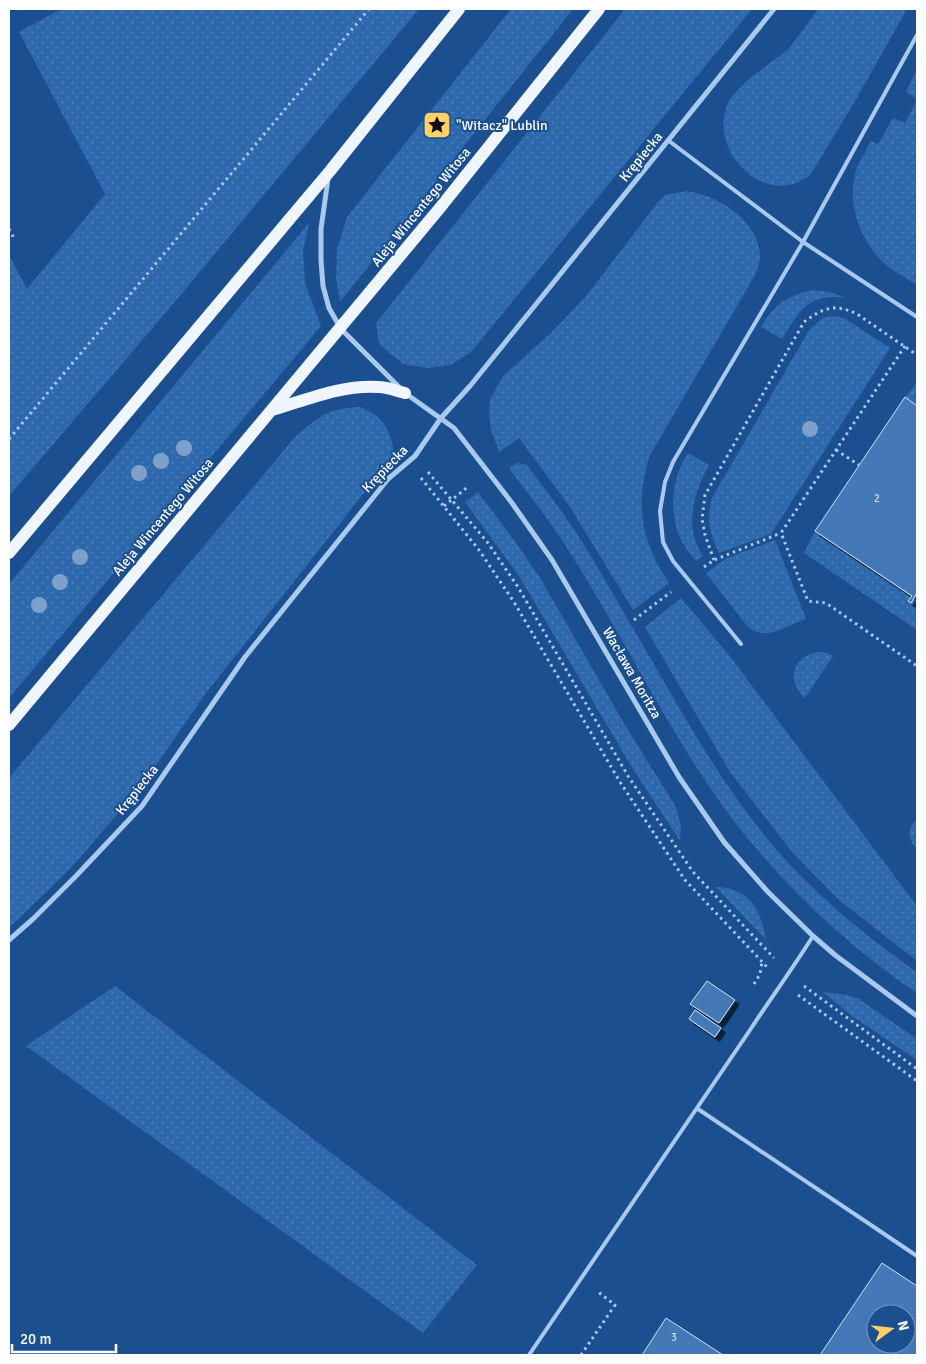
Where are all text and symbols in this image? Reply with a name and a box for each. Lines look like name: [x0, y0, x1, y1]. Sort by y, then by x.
place icon: "Witacz" Lublin: [422, 110, 452, 140]
place label: "Witacz" Lublin: [456, 117, 548, 134]
street label: Krępiecka: [616, 129, 666, 185]
street label: Aleja Wincentego Witosa: [368, 144, 474, 270]
street label: Krępiecka: [358, 442, 412, 496]
street label: Aleja Wincentego Witosa: [109, 455, 217, 579]
house number: 2: [874, 492, 880, 505]
street label: Wacława Moritza: [599, 624, 665, 722]
street label: Krępiecka: [112, 761, 162, 819]
north arrow: [866, 1304, 916, 1354]
text: N: [894, 1319, 913, 1333]
scale bar: [12, 1322, 116, 1354]
text: 20 m: [20, 1330, 51, 1348]
house number: 3: [671, 1331, 677, 1344]

